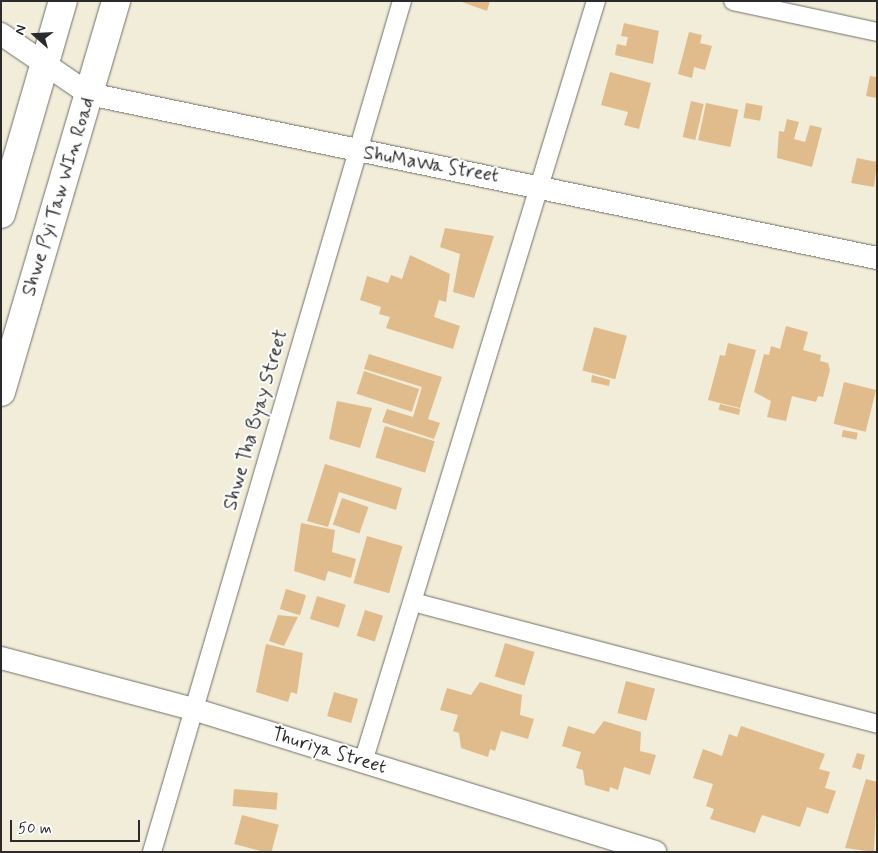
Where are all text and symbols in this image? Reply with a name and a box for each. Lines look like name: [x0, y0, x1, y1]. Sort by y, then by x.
north arrow: [10, 10, 60, 60]
text: N: [11, 23, 31, 37]
street label: Shwe Pyi Taw WIn Road: [19, 99, 99, 295]
street label: ShuMaWa Street: [360, 142, 502, 188]
street label: Shwe Tha Byay Street: [220, 328, 292, 512]
street label: Thuriya Street: [267, 722, 391, 780]
scale bar: [12, 810, 142, 842]
text: 50 m: [18, 819, 52, 839]

